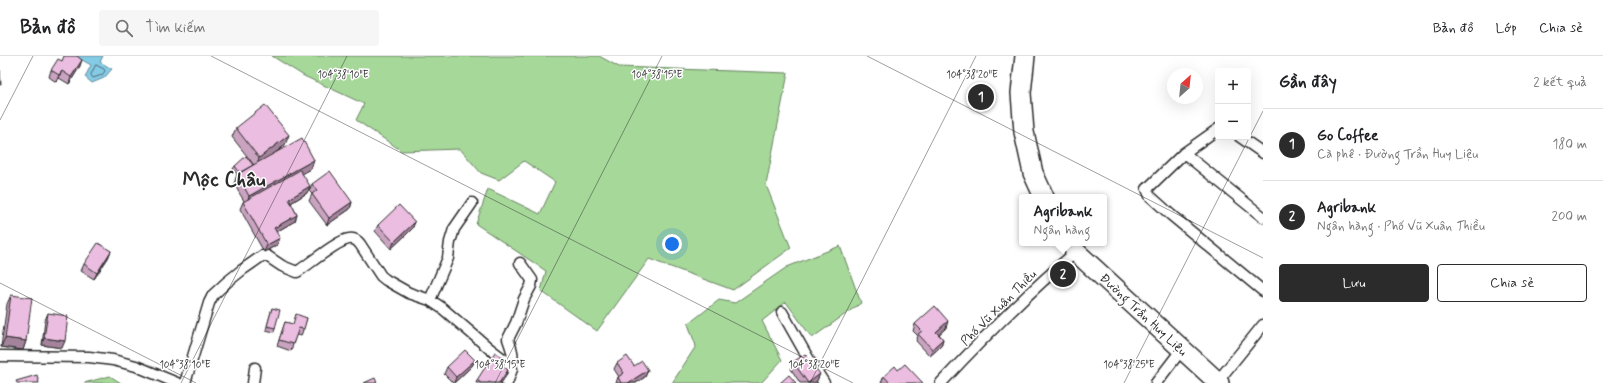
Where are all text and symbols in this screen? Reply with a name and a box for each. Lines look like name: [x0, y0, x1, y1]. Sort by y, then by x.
search box: [99, 10, 379, 46]
text: Bản đồ: [20, 15, 75, 40]
icon: search: [113, 17, 135, 39]
text: Tìm kiếm: [145, 18, 205, 38]
text: Bản đồ: [1433, 19, 1474, 37]
text: Lớp: [1496, 19, 1517, 37]
text: Chia sẻ: [1539, 19, 1583, 37]
text: 104°38'10"E: [317, 68, 369, 82]
text: 104°38'15"E: [632, 68, 683, 82]
text: 104°38'20"E: [946, 68, 998, 82]
north arrow: [1167, 68, 1203, 104]
map controls: [1215, 68, 1251, 140]
button: +: [1215, 68, 1251, 104]
text: Gần đây: [1279, 71, 1337, 93]
text: 2 kết quả: [1533, 74, 1587, 91]
pin: 1: [968, 82, 994, 112]
button: −: [1215, 104, 1251, 140]
text: Go Coffee: [1317, 126, 1378, 146]
text: 1: [1289, 136, 1295, 153]
text: 180 m: [1552, 136, 1587, 153]
text: Cà phê · Đường Trần Huy Liệu: [1317, 146, 1478, 163]
district label: Mộc Châu: [182, 166, 266, 194]
popup: [1019, 194, 1107, 246]
text: Agribank: [1317, 198, 1376, 218]
text: Agribank: [1033, 202, 1093, 222]
text: 2: [1289, 208, 1295, 225]
text: 200 m: [1552, 208, 1587, 225]
text: Ngân hàng · Phố Vũ Xuân Thiều: [1317, 218, 1485, 235]
text: Ngân hàng: [1033, 222, 1090, 239]
your location: [662, 234, 682, 254]
pin: 2: [1050, 259, 1076, 289]
button: Lưu: [1279, 264, 1429, 302]
button: Chia sẻ: [1437, 264, 1587, 302]
street label: Phố Vũ Xuân Thiều: [957, 266, 1041, 350]
street label: Đường Trần Huy Liệu: [1094, 270, 1190, 362]
text: 104°38'10"E: [159, 358, 211, 372]
text: 104°38'15"E: [475, 358, 526, 372]
text: 104°38'20"E: [788, 358, 840, 372]
text: 104°38'25"E: [1103, 358, 1155, 372]

